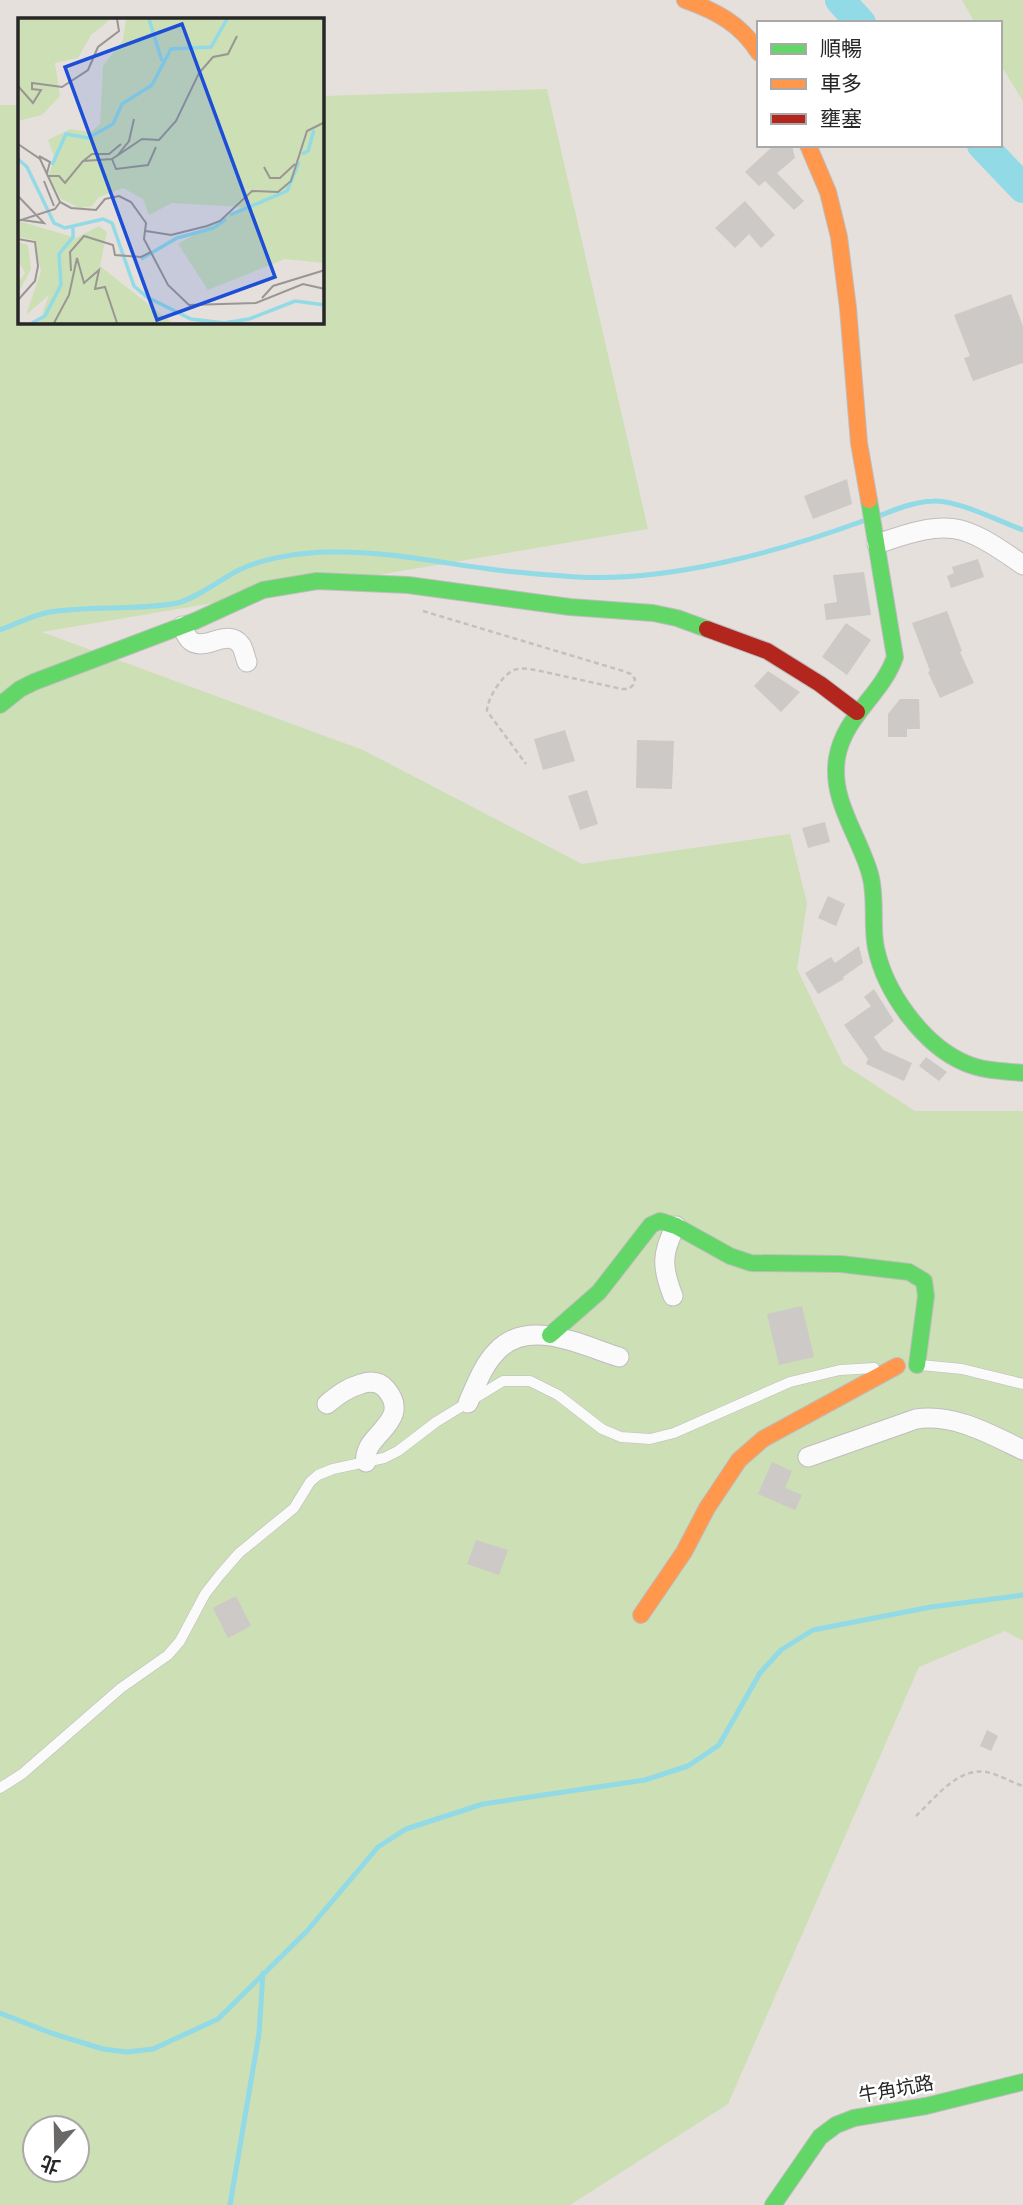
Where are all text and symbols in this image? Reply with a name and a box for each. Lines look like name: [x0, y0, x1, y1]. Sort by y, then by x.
inset map: [18, 18, 324, 324]
legend: [757, 21, 1002, 147]
text: 順暢: [820, 36, 862, 61]
text: 車多: [820, 71, 862, 96]
text: 壅塞: [820, 106, 862, 131]
street label: 牛角坑路: [857, 2071, 935, 2107]
north arrow: [21, 2114, 91, 2184]
text: 北: [37, 2150, 63, 2179]

